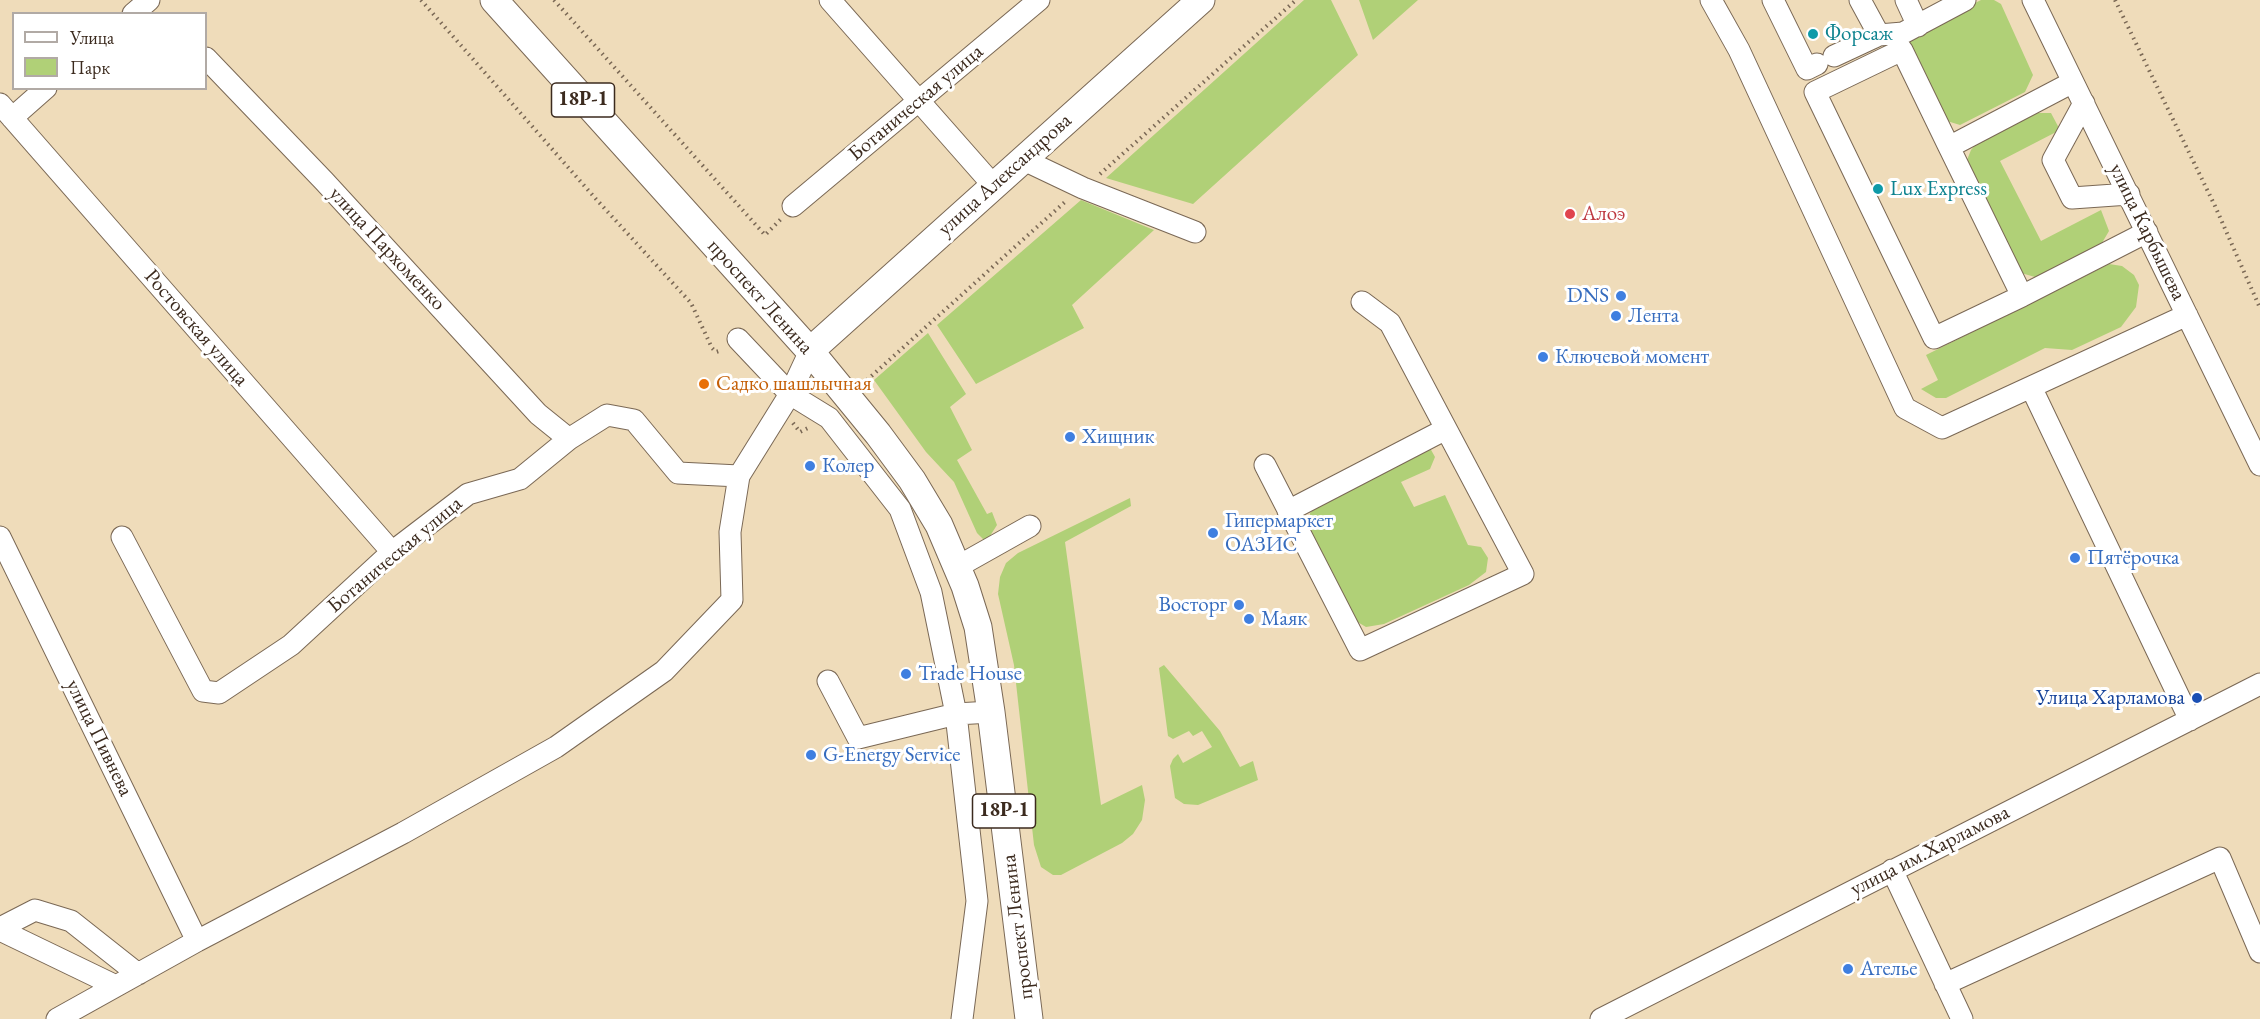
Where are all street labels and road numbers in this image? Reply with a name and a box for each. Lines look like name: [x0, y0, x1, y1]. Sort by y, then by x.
street label: Ботаническая улица: [844, 39, 988, 167]
road number: 18Р-1: [552, 83, 614, 117]
street label: улица Александрова: [933, 108, 1077, 242]
street label: улица Карбышева: [2103, 159, 2191, 305]
street label: улица Пархоменко: [323, 182, 451, 316]
street label: проспект Ленина: [702, 234, 818, 360]
street label: Ростовская улица: [138, 265, 254, 391]
street label: Ботаническая улица: [323, 491, 467, 619]
street label: улица Пивнева: [60, 675, 138, 801]
road number: 18Р-1: [972, 794, 1036, 828]
street label: улица им.Харламова: [1846, 800, 2014, 902]
street label: проспект Ленина: [997, 853, 1039, 1001]

